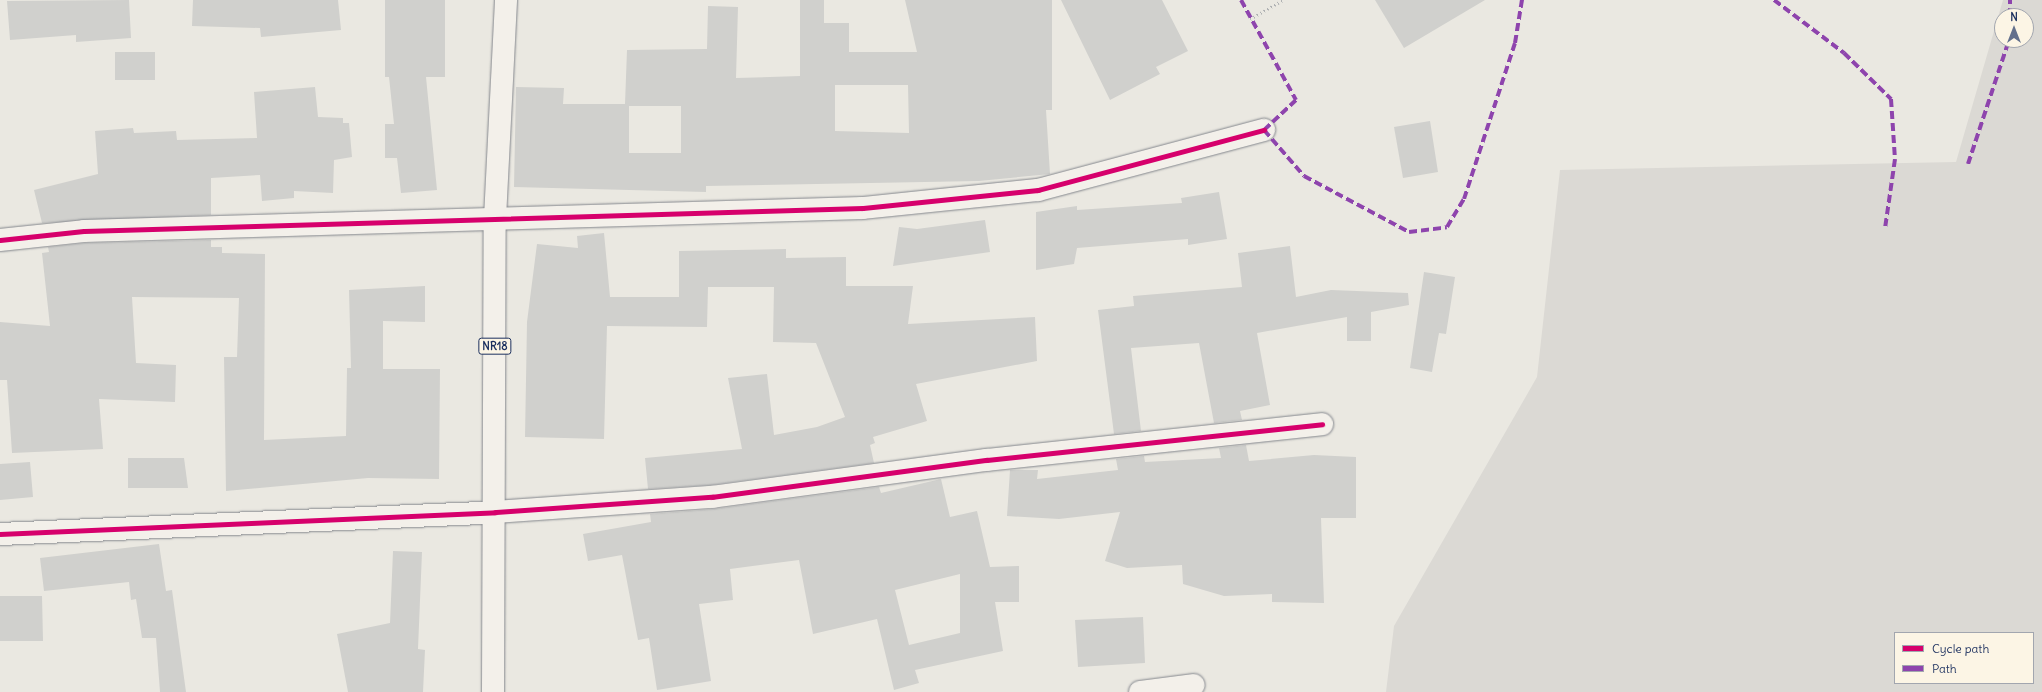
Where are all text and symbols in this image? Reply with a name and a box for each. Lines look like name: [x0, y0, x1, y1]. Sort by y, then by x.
north arrow: [1994, 8, 2034, 48]
text: N: [2010, 10, 2018, 24]
road number: NR18: [478, 337, 512, 355]
legend: [1894, 632, 2034, 684]
text: Cycle path: [1932, 641, 1989, 656]
text: Path: [1932, 661, 1957, 676]

